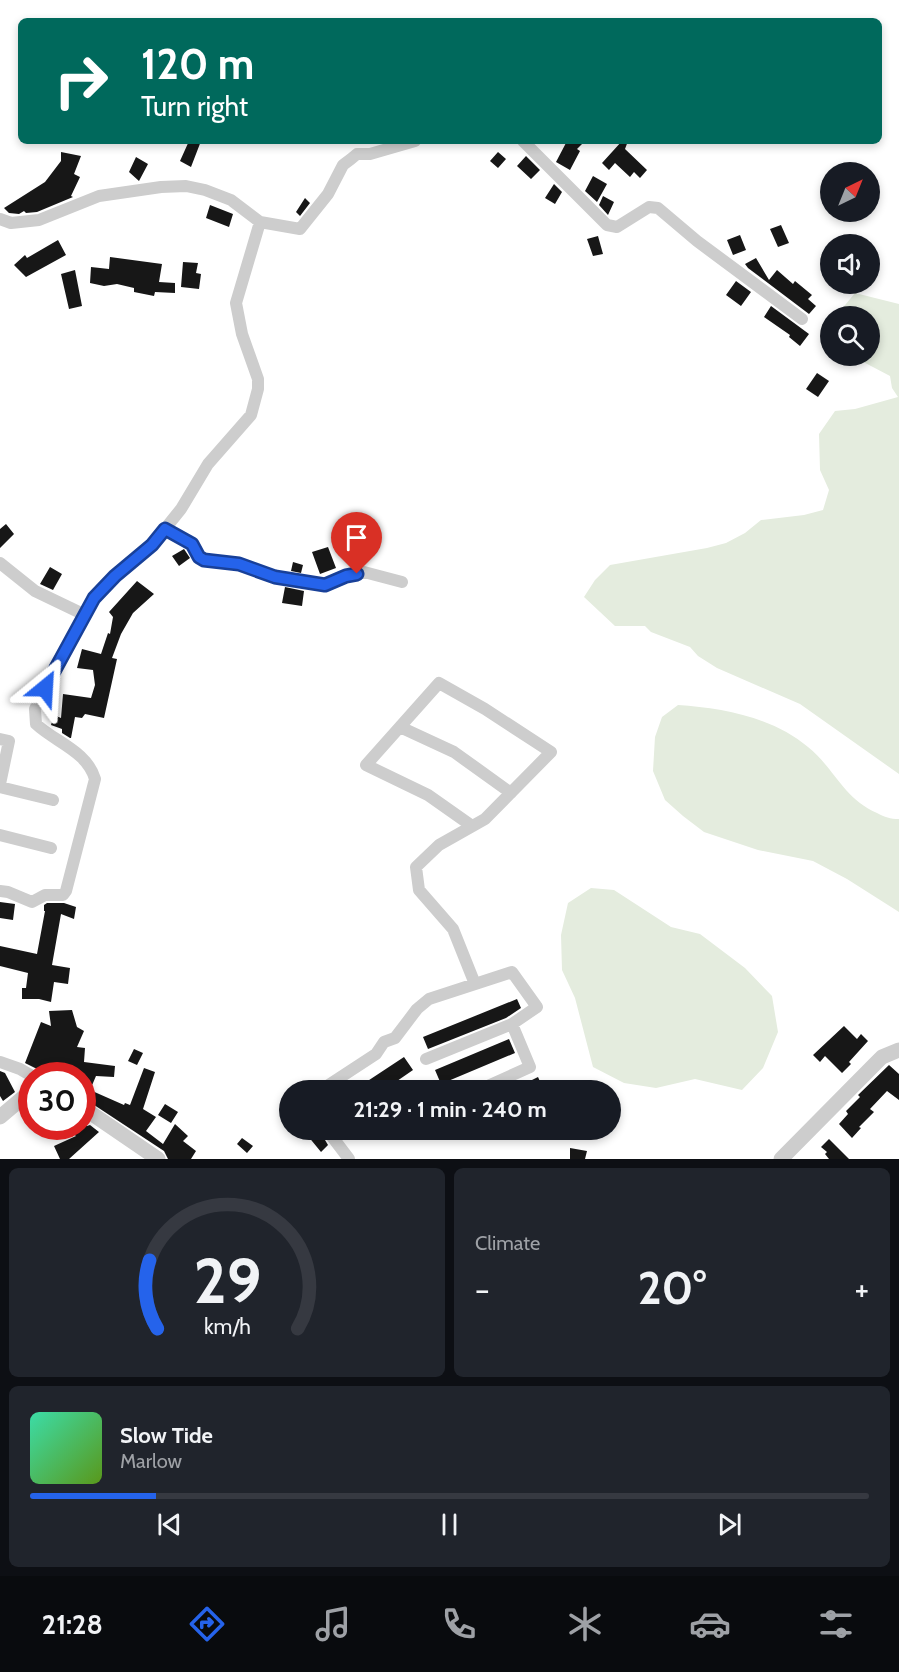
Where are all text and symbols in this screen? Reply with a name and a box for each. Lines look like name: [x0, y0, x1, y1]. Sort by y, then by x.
text: 120 m: [141, 38, 254, 90]
icon: right: [42, 42, 120, 120]
text: Turn right: [141, 90, 248, 123]
north arrow: [820, 162, 880, 222]
map controls: [820, 162, 880, 366]
button: sound: [820, 234, 880, 294]
button: search: [820, 306, 880, 366]
pin: [331, 512, 382, 574]
icon: arrive: [340, 521, 373, 554]
position arrow: [13, 656, 77, 720]
speed limit sign: 30: [18, 1062, 96, 1140]
text: 21:29 · 1 min · 240 m: [353, 1096, 547, 1123]
text: Climate: [475, 1231, 540, 1255]
text: 29: [193, 1243, 261, 1319]
text: 20°: [638, 1261, 706, 1315]
text: −: [475, 1269, 490, 1309]
text: +: [854, 1269, 869, 1309]
text: km/h: [204, 1314, 250, 1340]
text: Slow Tide: [120, 1422, 213, 1449]
text: Marlow: [120, 1449, 182, 1473]
icon: previous: [153, 1508, 186, 1541]
icon: pause: [433, 1508, 466, 1541]
icon: next: [713, 1508, 746, 1541]
icon: directions: [186, 1603, 228, 1645]
icon: music: [312, 1603, 354, 1645]
icon: phone: [438, 1603, 480, 1645]
icon: climate: [564, 1603, 606, 1645]
icon: car: [689, 1603, 731, 1645]
icon: filters: [815, 1603, 857, 1645]
text: 21:28: [42, 1608, 103, 1641]

